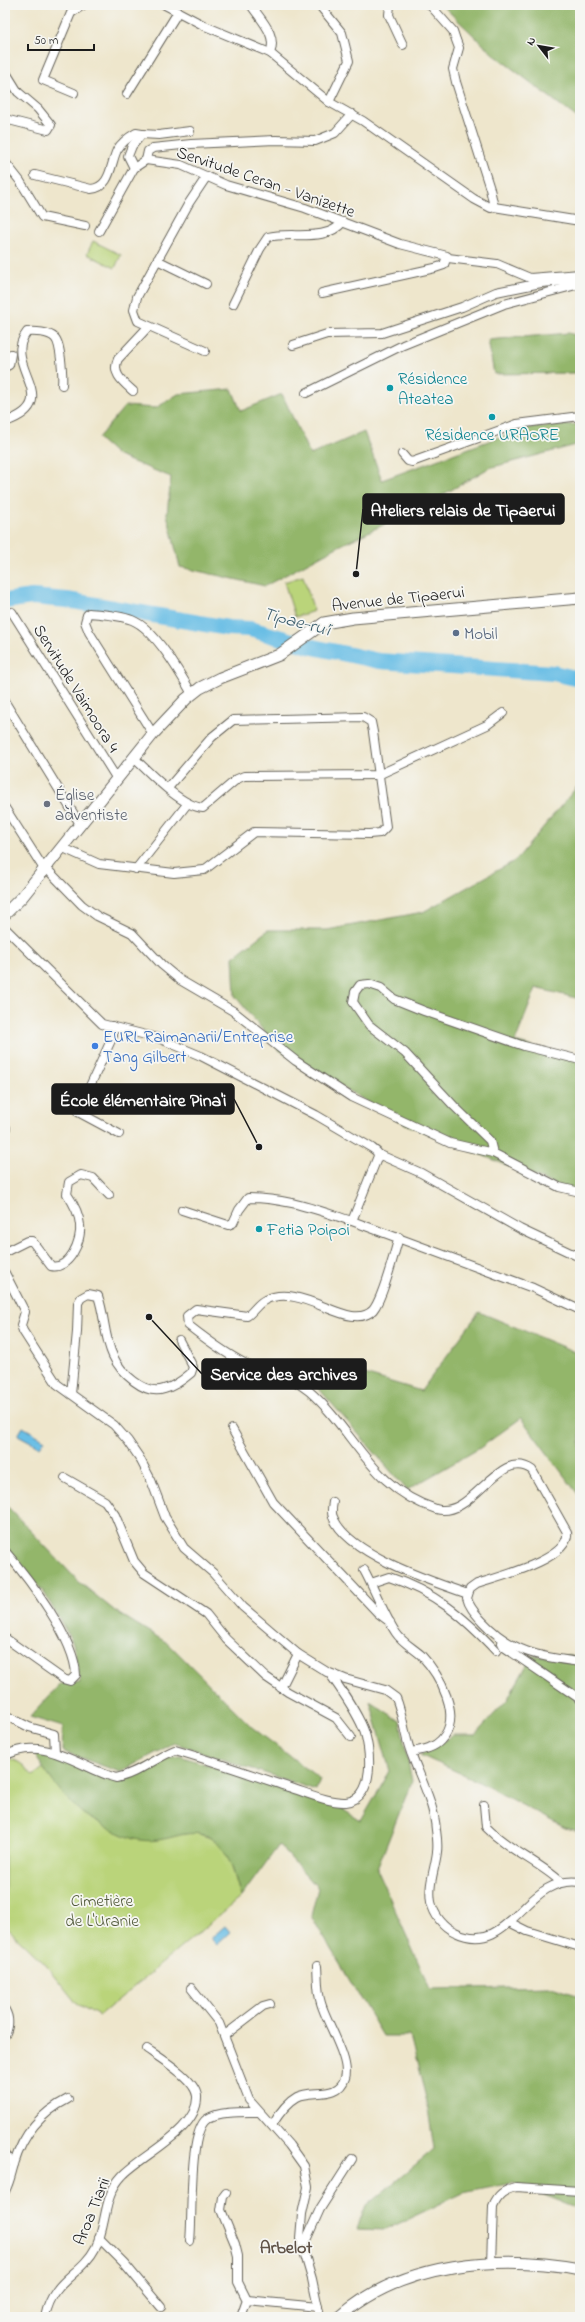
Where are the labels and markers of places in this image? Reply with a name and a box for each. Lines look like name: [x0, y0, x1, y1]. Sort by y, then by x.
place label: Résidence Ateatea: [398, 367, 468, 412]
marker: Résidence Ateatea: [385, 383, 395, 393]
marker: Résidence URAORE: [487, 412, 497, 422]
place label: Résidence URAORE: [425, 423, 559, 448]
callout: Ateliers relais de Tipaerui: [363, 494, 564, 524]
place label: Mobil: [464, 622, 498, 647]
marker: Mobil: [451, 628, 461, 638]
place label: Église adventiste: [55, 783, 128, 828]
marker: Église adventiste: [42, 799, 52, 809]
place label: EURL Raimanarii/Entreprise Tang Gilbert: [103, 1025, 294, 1072]
marker: EURL Raimanarii/Entreprise Tang Gilbert: [90, 1041, 100, 1051]
callout: École élémentaire Pina'i: [52, 1084, 234, 1114]
place label: Fetia Poipoi: [266, 1218, 350, 1243]
marker: Fetia Poipoi: [254, 1224, 264, 1234]
callout: Service des archives: [202, 1359, 366, 1389]

